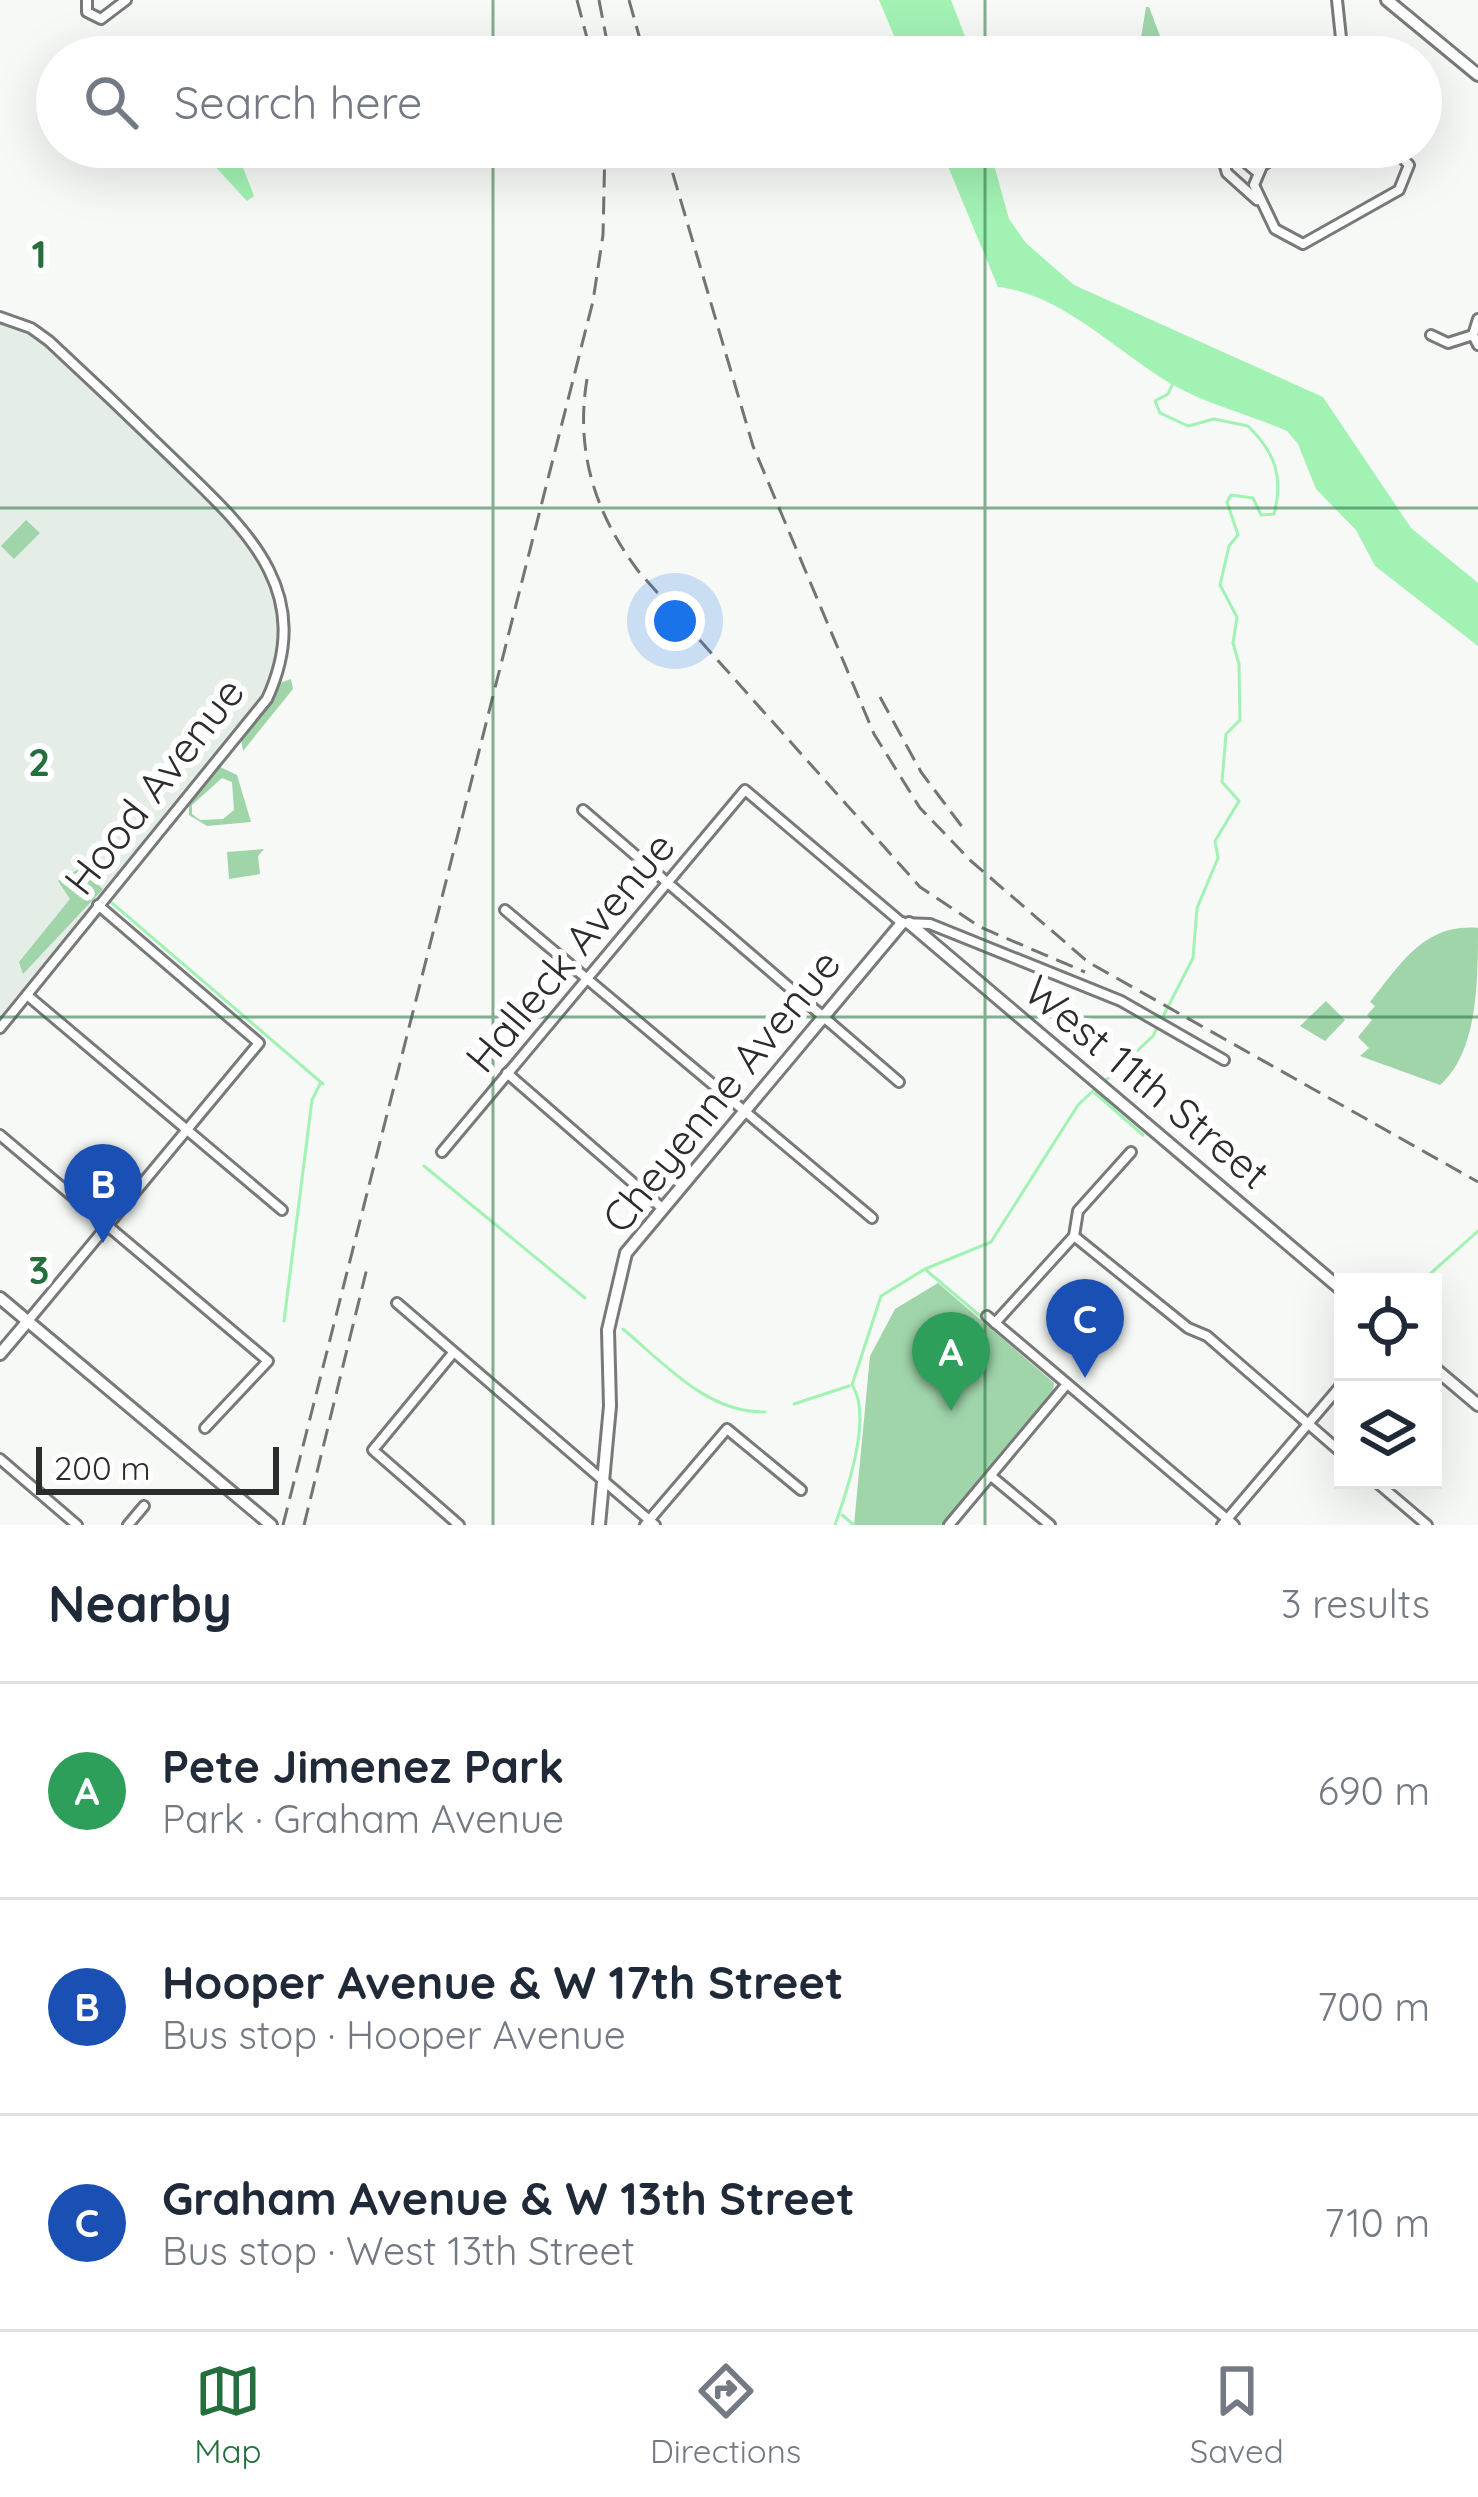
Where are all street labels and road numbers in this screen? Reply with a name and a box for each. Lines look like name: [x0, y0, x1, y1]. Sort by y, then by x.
street label: Hood Avenue: [52, 666, 255, 905]
street label: Halleck Avenue: [454, 821, 686, 1083]
street label: Cheyenne Avenue: [590, 938, 851, 1243]
street label: West 11th Street: [1014, 963, 1281, 1200]

